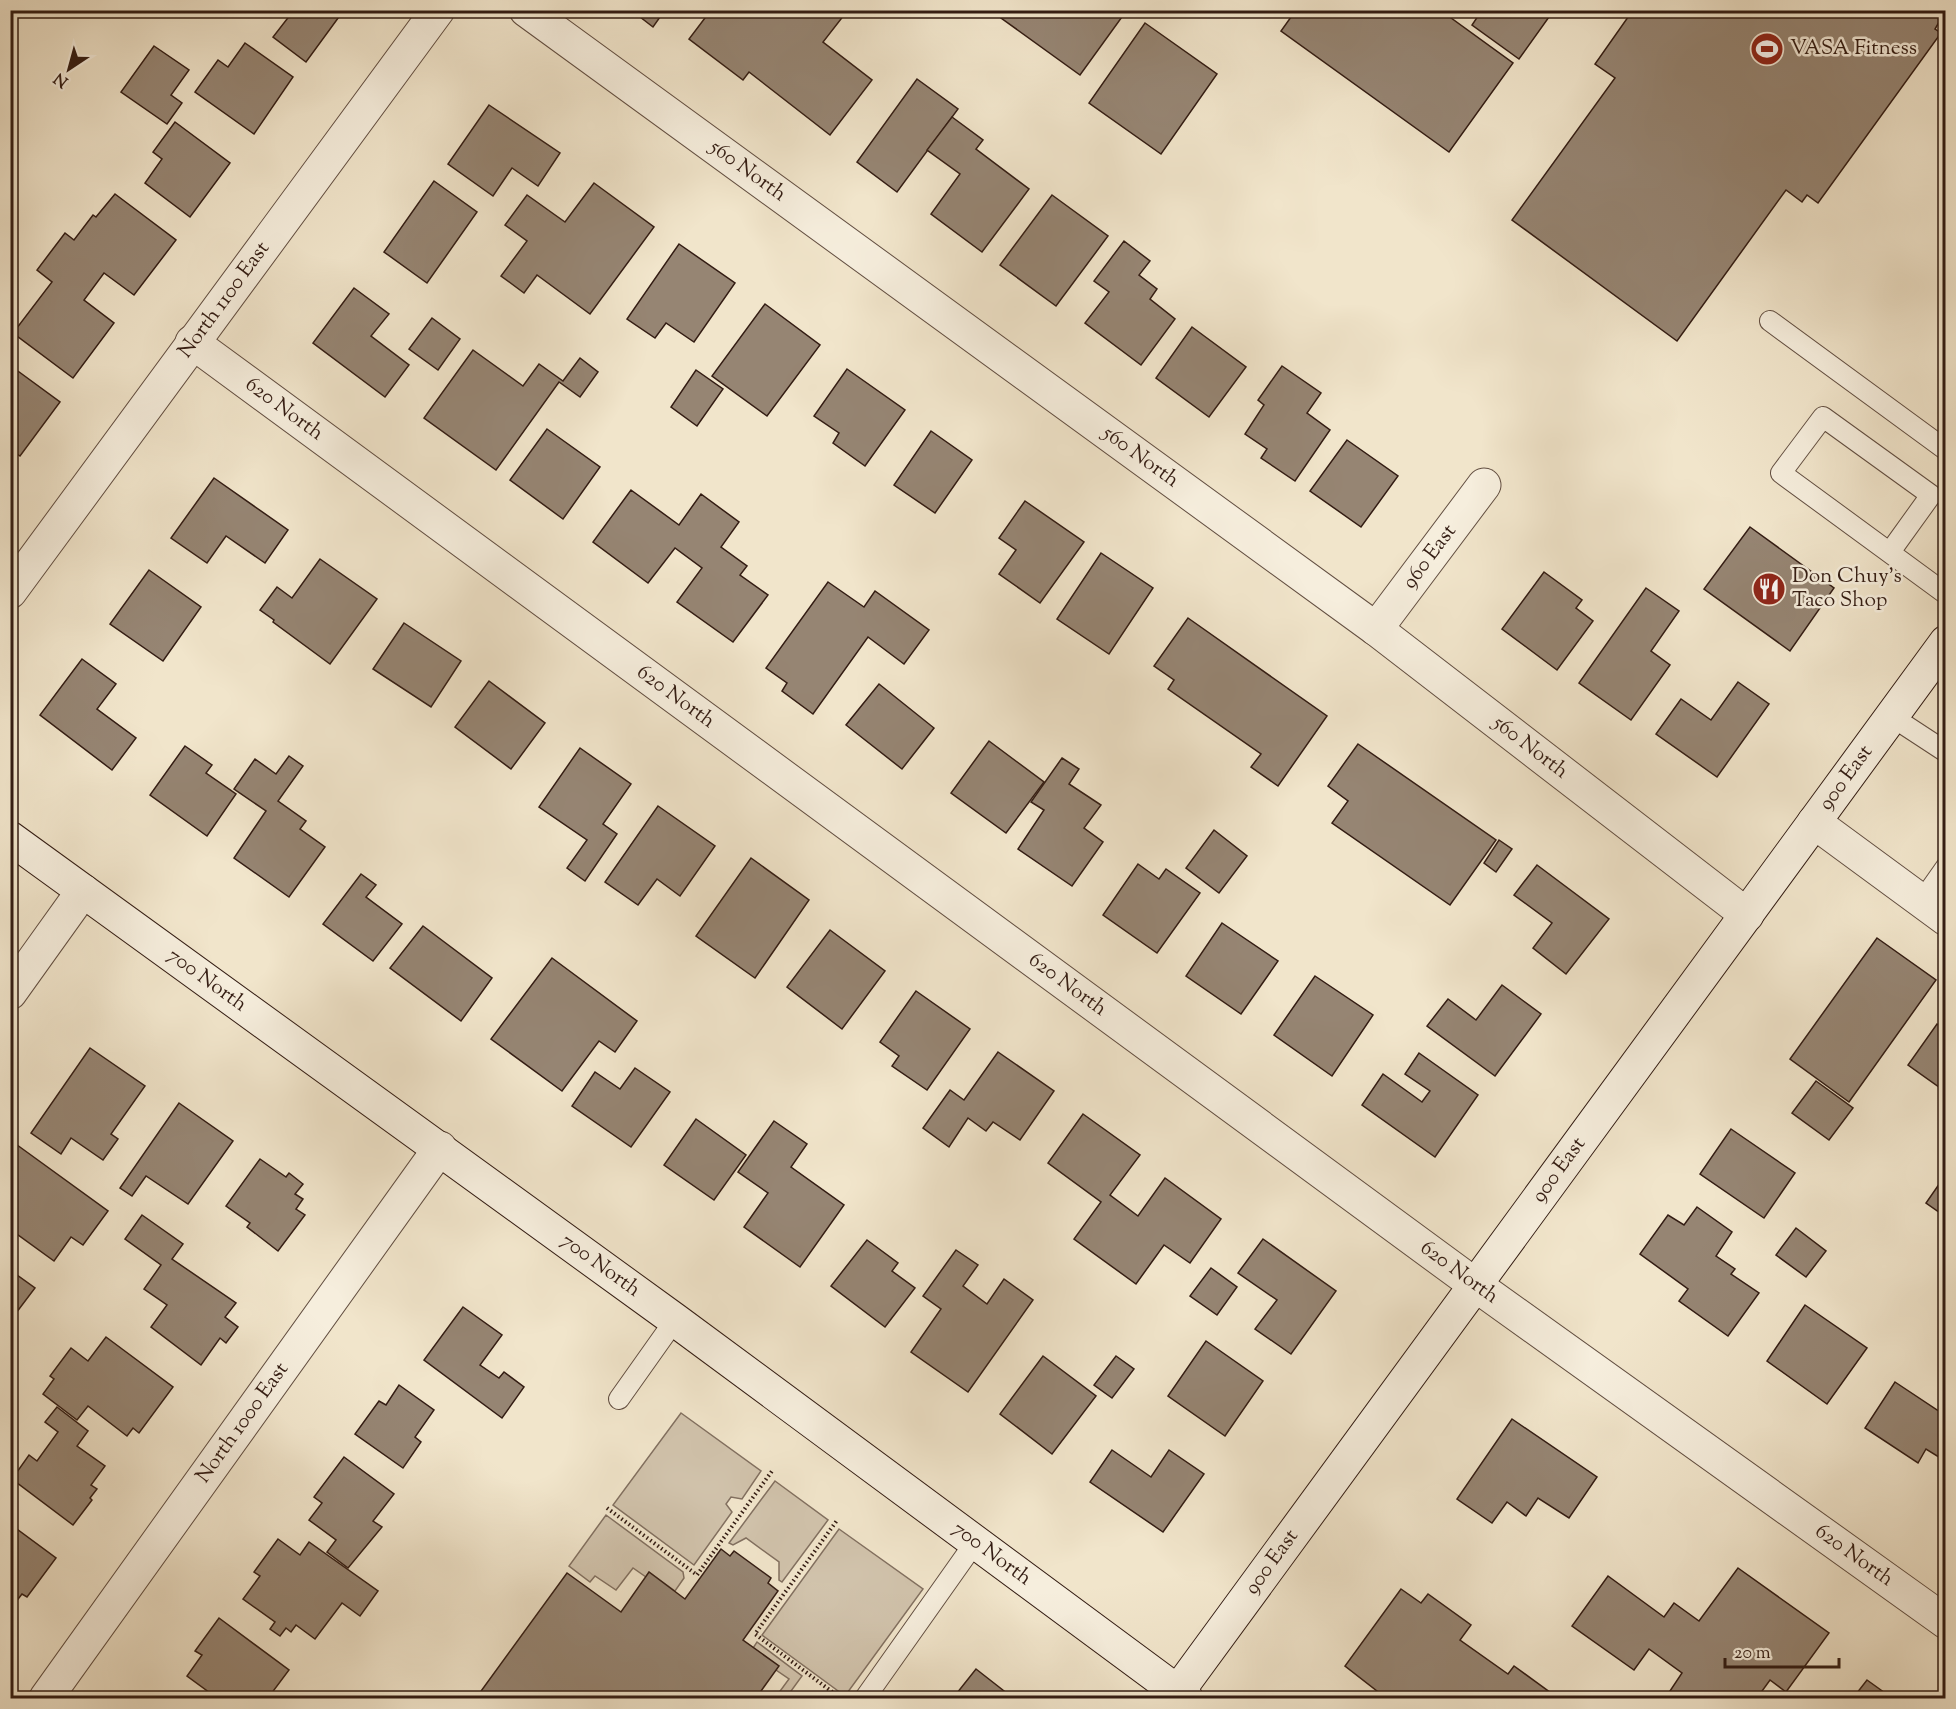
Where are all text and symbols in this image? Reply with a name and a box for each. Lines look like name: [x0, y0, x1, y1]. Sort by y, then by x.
sports icon: VASA Fitness: [1749, 31, 1785, 67]
place label: VASA Fitness: [1790, 34, 1917, 64]
north arrow: [39, 39, 99, 99]
text: N: [50, 66, 74, 92]
street label: 560 North: [702, 133, 792, 209]
street label: North 1100 East: [171, 236, 278, 365]
street label: 620 North: [238, 370, 329, 449]
street label: 560 North: [1095, 419, 1185, 496]
street label: 960 East: [1396, 518, 1464, 596]
place label: Don Chuy’s Taco Shop: [1792, 562, 1902, 616]
restaurant icon: Don Chuy’s Taco Shop: [1751, 571, 1787, 607]
street label: 620 North: [630, 658, 721, 736]
street label: 560 North: [1485, 708, 1574, 787]
street label: 900 East: [1812, 739, 1881, 817]
street label: 700 North: [161, 941, 253, 1020]
street label: 620 North: [1022, 946, 1113, 1024]
street label: 900 East: [1525, 1131, 1593, 1209]
street label: 700 North: [554, 1227, 646, 1305]
street label: 620 North: [1413, 1234, 1504, 1312]
street label: North 1000 East: [189, 1357, 297, 1490]
street label: 700 North: [946, 1515, 1037, 1594]
street label: 620 North: [1808, 1517, 1900, 1595]
street label: 900 East: [1238, 1523, 1306, 1601]
scale bar: [1725, 1631, 1839, 1669]
text: 20 m: [1734, 1641, 1771, 1667]

